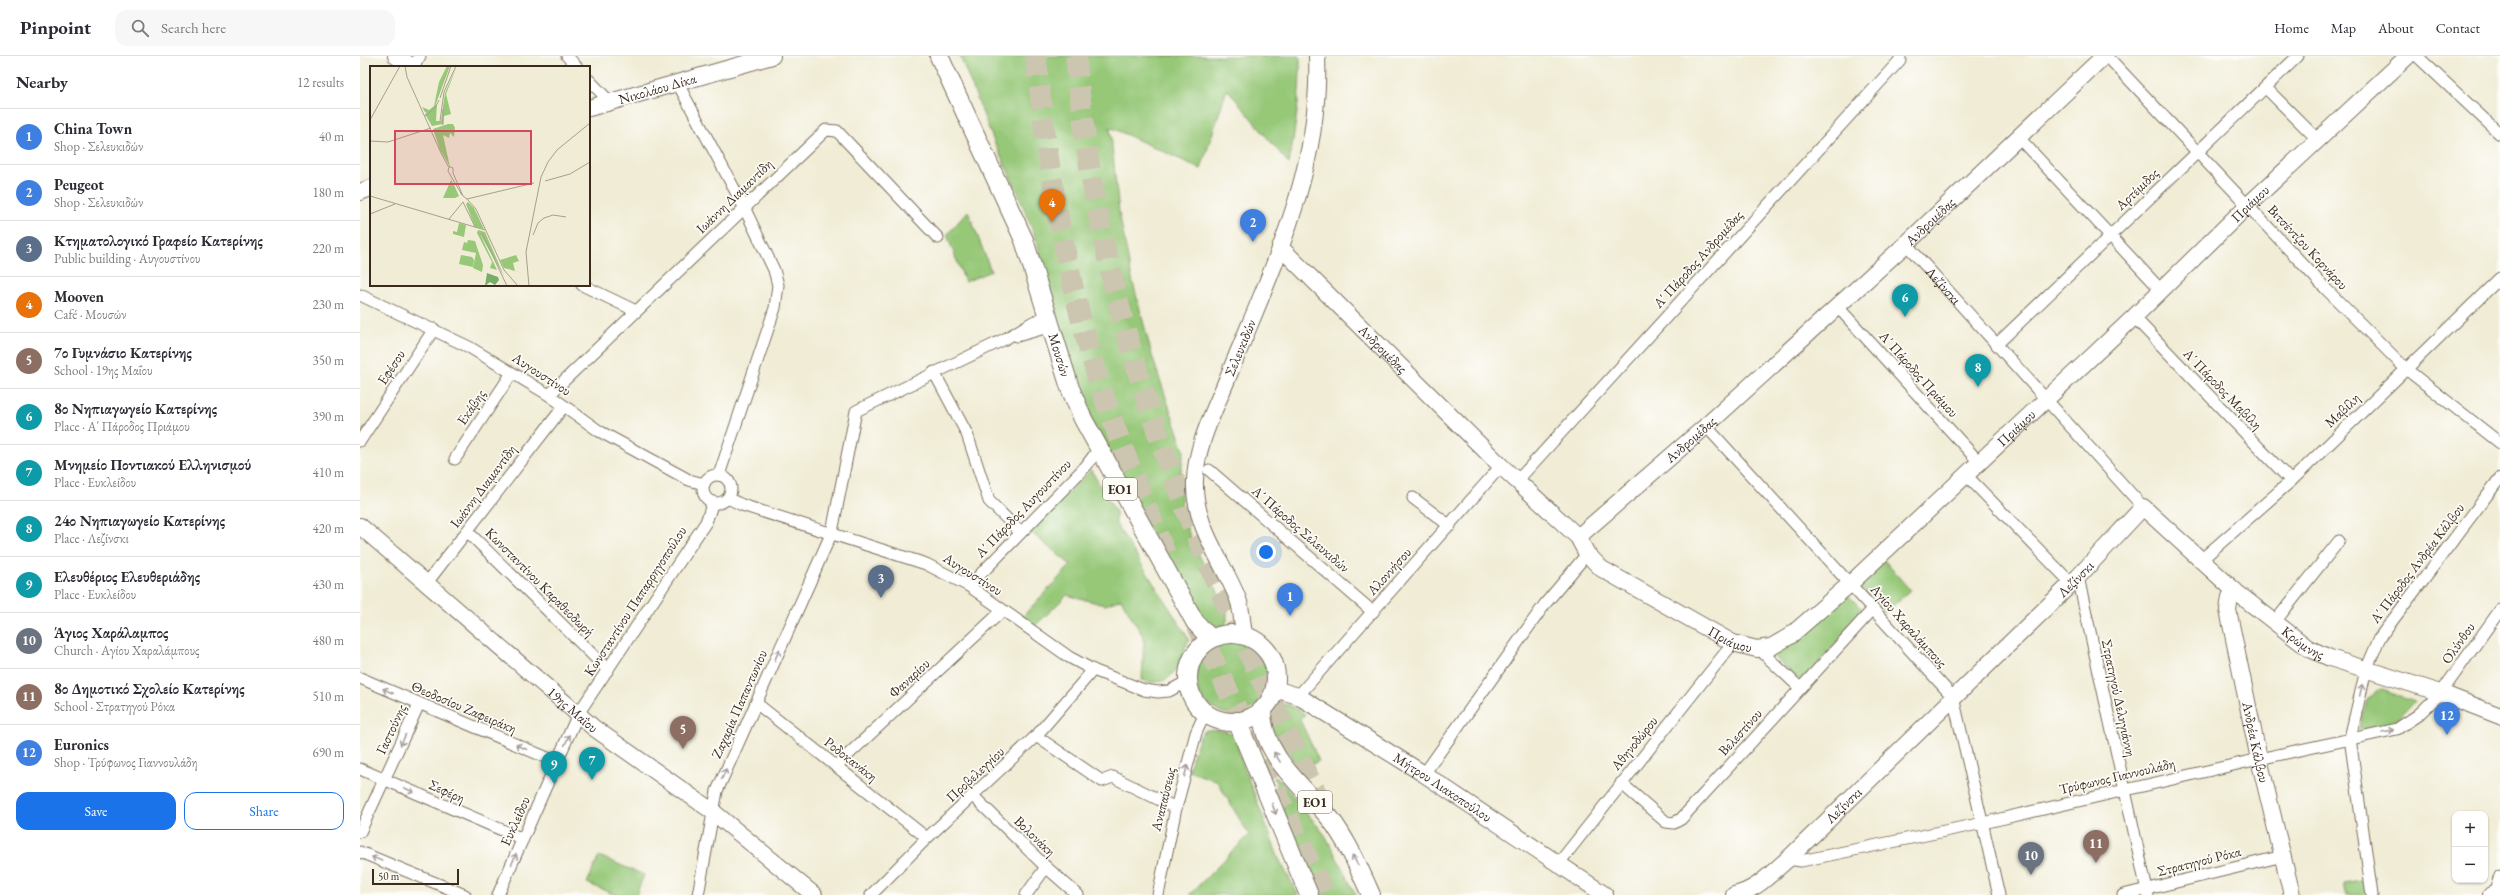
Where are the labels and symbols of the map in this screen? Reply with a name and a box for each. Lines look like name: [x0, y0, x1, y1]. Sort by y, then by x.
inset map: [370, 66, 590, 286]
street label: Νικολάου Δίκα: [616, 69, 699, 108]
street label: Ιωάννη Διαμαντίδη: [692, 155, 776, 237]
street label: Αρτέμιδος: [2111, 164, 2163, 215]
street label: Πριάμου: [2227, 181, 2273, 226]
pin: 4: [1039, 189, 1065, 222]
street label: Ανδρομέδας: [1901, 193, 1959, 250]
street label: Βιτσέντζου Κορνάρου: [2264, 201, 2352, 293]
street label: Α΄ Πάροδος Ανδρομέδας: [1649, 206, 1747, 313]
pin: 2: [1240, 209, 1266, 242]
street label: Λεζίνσκι: [1921, 262, 1965, 308]
pin: 6: [1892, 284, 1918, 317]
street label: Σελευκιδών: [1220, 316, 1260, 379]
street label: Ανδρομέδας: [1354, 320, 1411, 377]
street label: Α΄ Πάροδος Πριάμου: [1875, 326, 1963, 421]
street label: Μουσών: [1045, 331, 1075, 379]
street label: Α΄ Πάροδος Μαβίλη: [2179, 344, 2266, 433]
street label: Εφέσου: [373, 346, 409, 388]
street label: Αυγουστίνου: [508, 348, 575, 400]
pin: 8: [1965, 354, 1991, 387]
street label: Εκάβης: [453, 386, 490, 428]
street label: Μαβίλη: [2320, 389, 2364, 431]
street label: Πριάμου: [1993, 405, 2039, 450]
street label: Ανδρομέδας: [1660, 412, 1720, 467]
street label: Ιωάννη Διαμαντίδη: [446, 441, 520, 531]
street label: Α΄ Πάροδος Αυγουστίνου: [971, 455, 1075, 562]
road number: ΕΟ1: [1103, 478, 1137, 500]
street label: Α΄ Πάροδος Σελευκιδών: [1248, 481, 1354, 577]
street label: Α΄ Πάροδος Ανδρέα Κάλβου: [2365, 499, 2468, 628]
street label: Κωνσταντίνου Παπαρρηγοπούλου: [580, 523, 690, 679]
street label: Κωνσταντίνου Καραθεοδωρή: [482, 524, 598, 640]
your location: [1256, 542, 1276, 562]
street label: Αλοννήσου: [1362, 543, 1415, 599]
street label: Αυγουστίνου: [939, 548, 1006, 599]
street label: Λεζίνσκι: [2053, 557, 2098, 602]
pin: 3: [868, 565, 894, 598]
street label: Αγίου Χαραλάμπους: [1866, 580, 1951, 672]
pin: 1: [1277, 583, 1303, 616]
street label: Ολύνθου: [2437, 619, 2479, 667]
street label: Πριάμου: [1705, 622, 1754, 656]
street label: Κρώμνης: [2278, 622, 2327, 663]
street label: Στρατηγού Δεληγιάννη: [2098, 638, 2140, 758]
street label: Ζαχαρία Παπαντωνίου: [707, 647, 771, 761]
one-way arrow: [773, 650, 781, 662]
street label: Φαναρίου: [885, 654, 933, 702]
street label: Θεοδοσίου Ζαφειράκη: [409, 677, 519, 737]
street label: 19ης Μαΐου: [544, 683, 602, 737]
one-way arrow: [2358, 684, 2365, 697]
one-way arrow: [383, 687, 395, 694]
street label: Ανδρέα Κάλβου: [2238, 699, 2273, 784]
street label: Γαστούνης: [372, 701, 410, 757]
pin: 12: [2434, 702, 2460, 735]
street label: Βελεστίνου: [1714, 705, 1766, 759]
street label: Αθηνοδώρου: [1606, 712, 1661, 775]
pin: 5: [670, 716, 696, 749]
one-way arrow: [2381, 727, 2394, 735]
street label: Ροδοκανάκη: [821, 733, 881, 785]
one-way arrow: [399, 734, 406, 746]
one-way arrow: [563, 735, 571, 747]
one-way arrow: [516, 742, 528, 750]
street label: Προβελεγγίου: [942, 742, 1008, 806]
pin: 7: [579, 747, 605, 780]
street label: Μήτρου Λιακοπούλου: [1390, 748, 1495, 826]
pin: 9: [541, 751, 567, 784]
one-way arrow: [1272, 751, 1280, 763]
street label: Τρύφωνος Γιαννουλάδη: [2057, 754, 2177, 798]
one-way arrow: [1183, 764, 1190, 777]
street label: Αναπαύσεως: [1146, 765, 1180, 834]
one-way arrow: [721, 769, 728, 781]
street label: Σεφέρη: [426, 775, 468, 807]
street label: Λεζίνσκι: [1820, 783, 1866, 828]
one-way arrow: [402, 787, 414, 794]
road number: ΕΟ1: [1298, 791, 1332, 813]
street label: Ευκλείδου: [496, 793, 534, 849]
one-way arrow: [1271, 802, 1278, 815]
street label: Βολονάκη: [1010, 812, 1060, 860]
pin: 11: [2083, 830, 2109, 863]
pin: 10: [2018, 842, 2044, 875]
street label: Στρατηγού Ρόκα: [2155, 842, 2243, 880]
one-way arrow: [511, 854, 518, 866]
one-way arrow: [1351, 854, 1358, 866]
one-way arrow: [372, 855, 384, 862]
scale bar: [372, 867, 459, 886]

